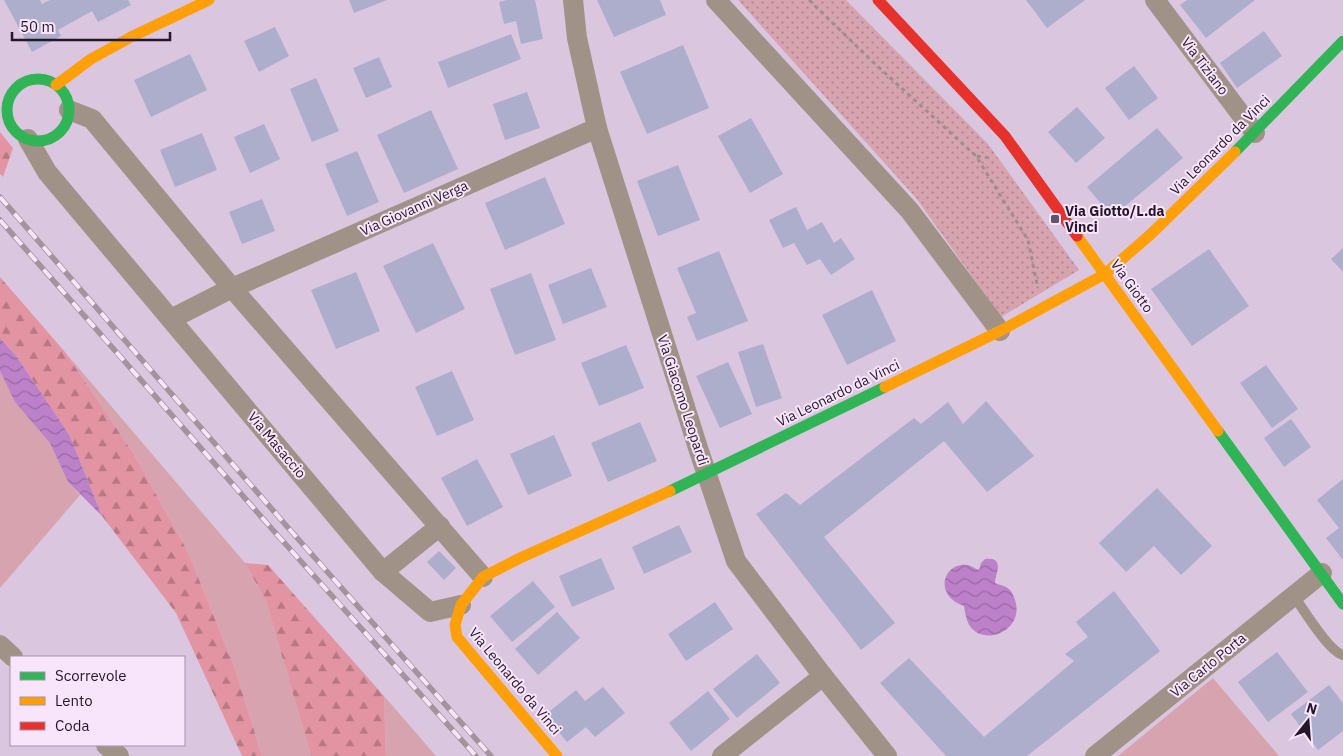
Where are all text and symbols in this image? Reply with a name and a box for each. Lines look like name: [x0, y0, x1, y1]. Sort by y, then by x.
scale bar: [12, 10, 170, 42]
text: 50 m: [20, 17, 55, 36]
street label: Via Tiziano: [1177, 34, 1233, 99]
street label: Via Leonardo da Vinci: [1166, 91, 1274, 199]
street label: Via Giovanni Verga: [357, 176, 471, 240]
place label: Via Giotto/L.da Vinci: [1065, 202, 1165, 236]
marker: Via Giotto/L.da Vinci: [1049, 213, 1061, 225]
street label: Via Giotto: [1107, 256, 1157, 316]
street label: Via Giacomo Leopardi: [653, 332, 713, 468]
street label: Via Leonardo da Vinci: [774, 355, 902, 431]
street label: Via Masaccio: [244, 408, 310, 482]
street label: Via Leonardo da Vinci: [465, 624, 565, 738]
street label: Via Carlo Porta: [1166, 629, 1250, 701]
legend: [10, 656, 185, 746]
text: Scorrevole: [55, 666, 127, 685]
text: Lento: [55, 691, 93, 710]
north arrow: [1283, 696, 1333, 746]
text: N: [1304, 698, 1319, 719]
text: Coda: [55, 716, 89, 735]

